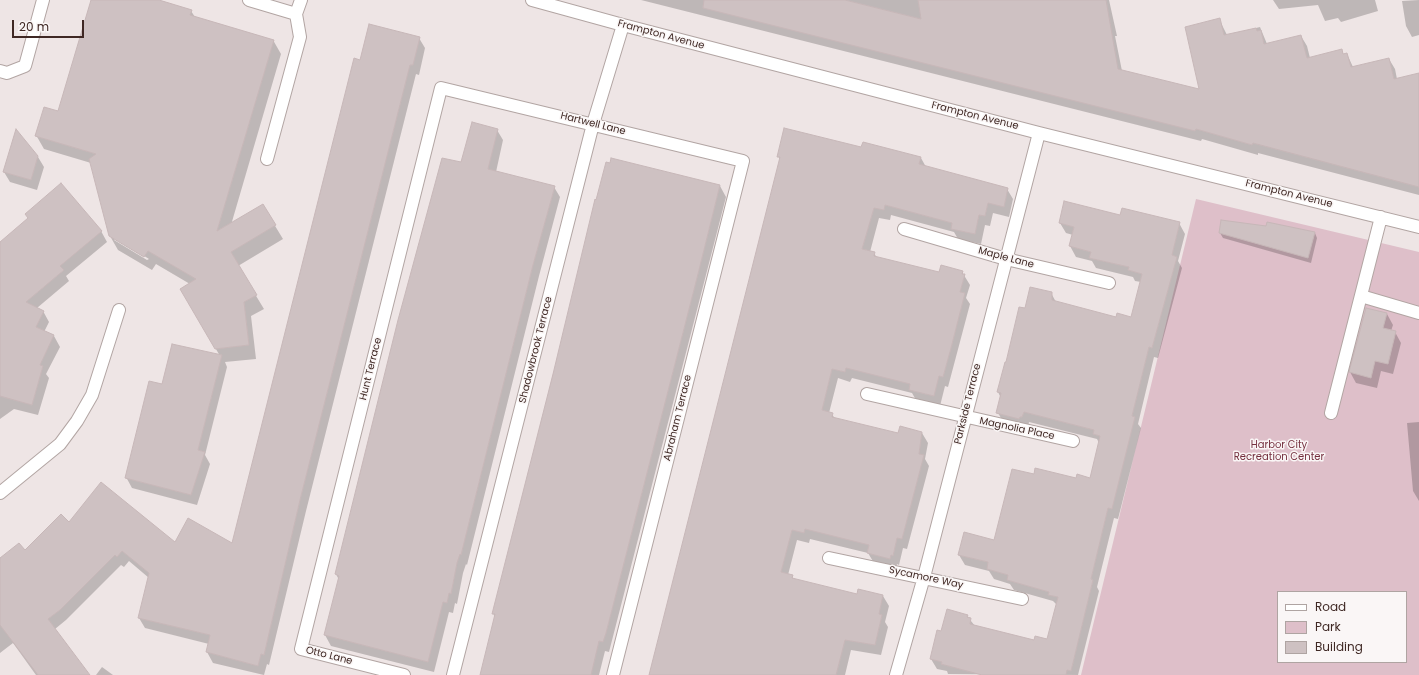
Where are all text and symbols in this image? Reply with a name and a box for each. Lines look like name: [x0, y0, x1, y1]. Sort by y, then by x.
scale bar: [14, 12, 86, 38]
text: 20 m: [19, 18, 49, 35]
street label: Frampton Avenue: [616, 18, 706, 52]
street label: Frampton Avenue: [930, 99, 1020, 133]
street label: Hartwell Lane: [559, 110, 627, 138]
street label: Frampton Avenue: [1244, 177, 1334, 211]
street label: Maple Lane: [977, 245, 1035, 271]
street label: Shadowbrook Terrace: [517, 295, 555, 405]
street label: Hunt Terrace: [357, 336, 385, 402]
street label: Parkside Terrace: [952, 362, 984, 446]
street label: Abraham Terrace: [662, 374, 694, 462]
street label: Magnolia Place: [978, 415, 1056, 443]
park label: Harbor City Recreation Center: [1234, 439, 1324, 462]
street label: Sycamore Way: [888, 564, 964, 592]
legend: [1277, 591, 1407, 663]
text: Road: [1315, 598, 1346, 615]
text: Park: [1315, 618, 1341, 635]
text: Building: [1315, 638, 1363, 655]
street label: Otto Lane: [304, 644, 354, 668]

